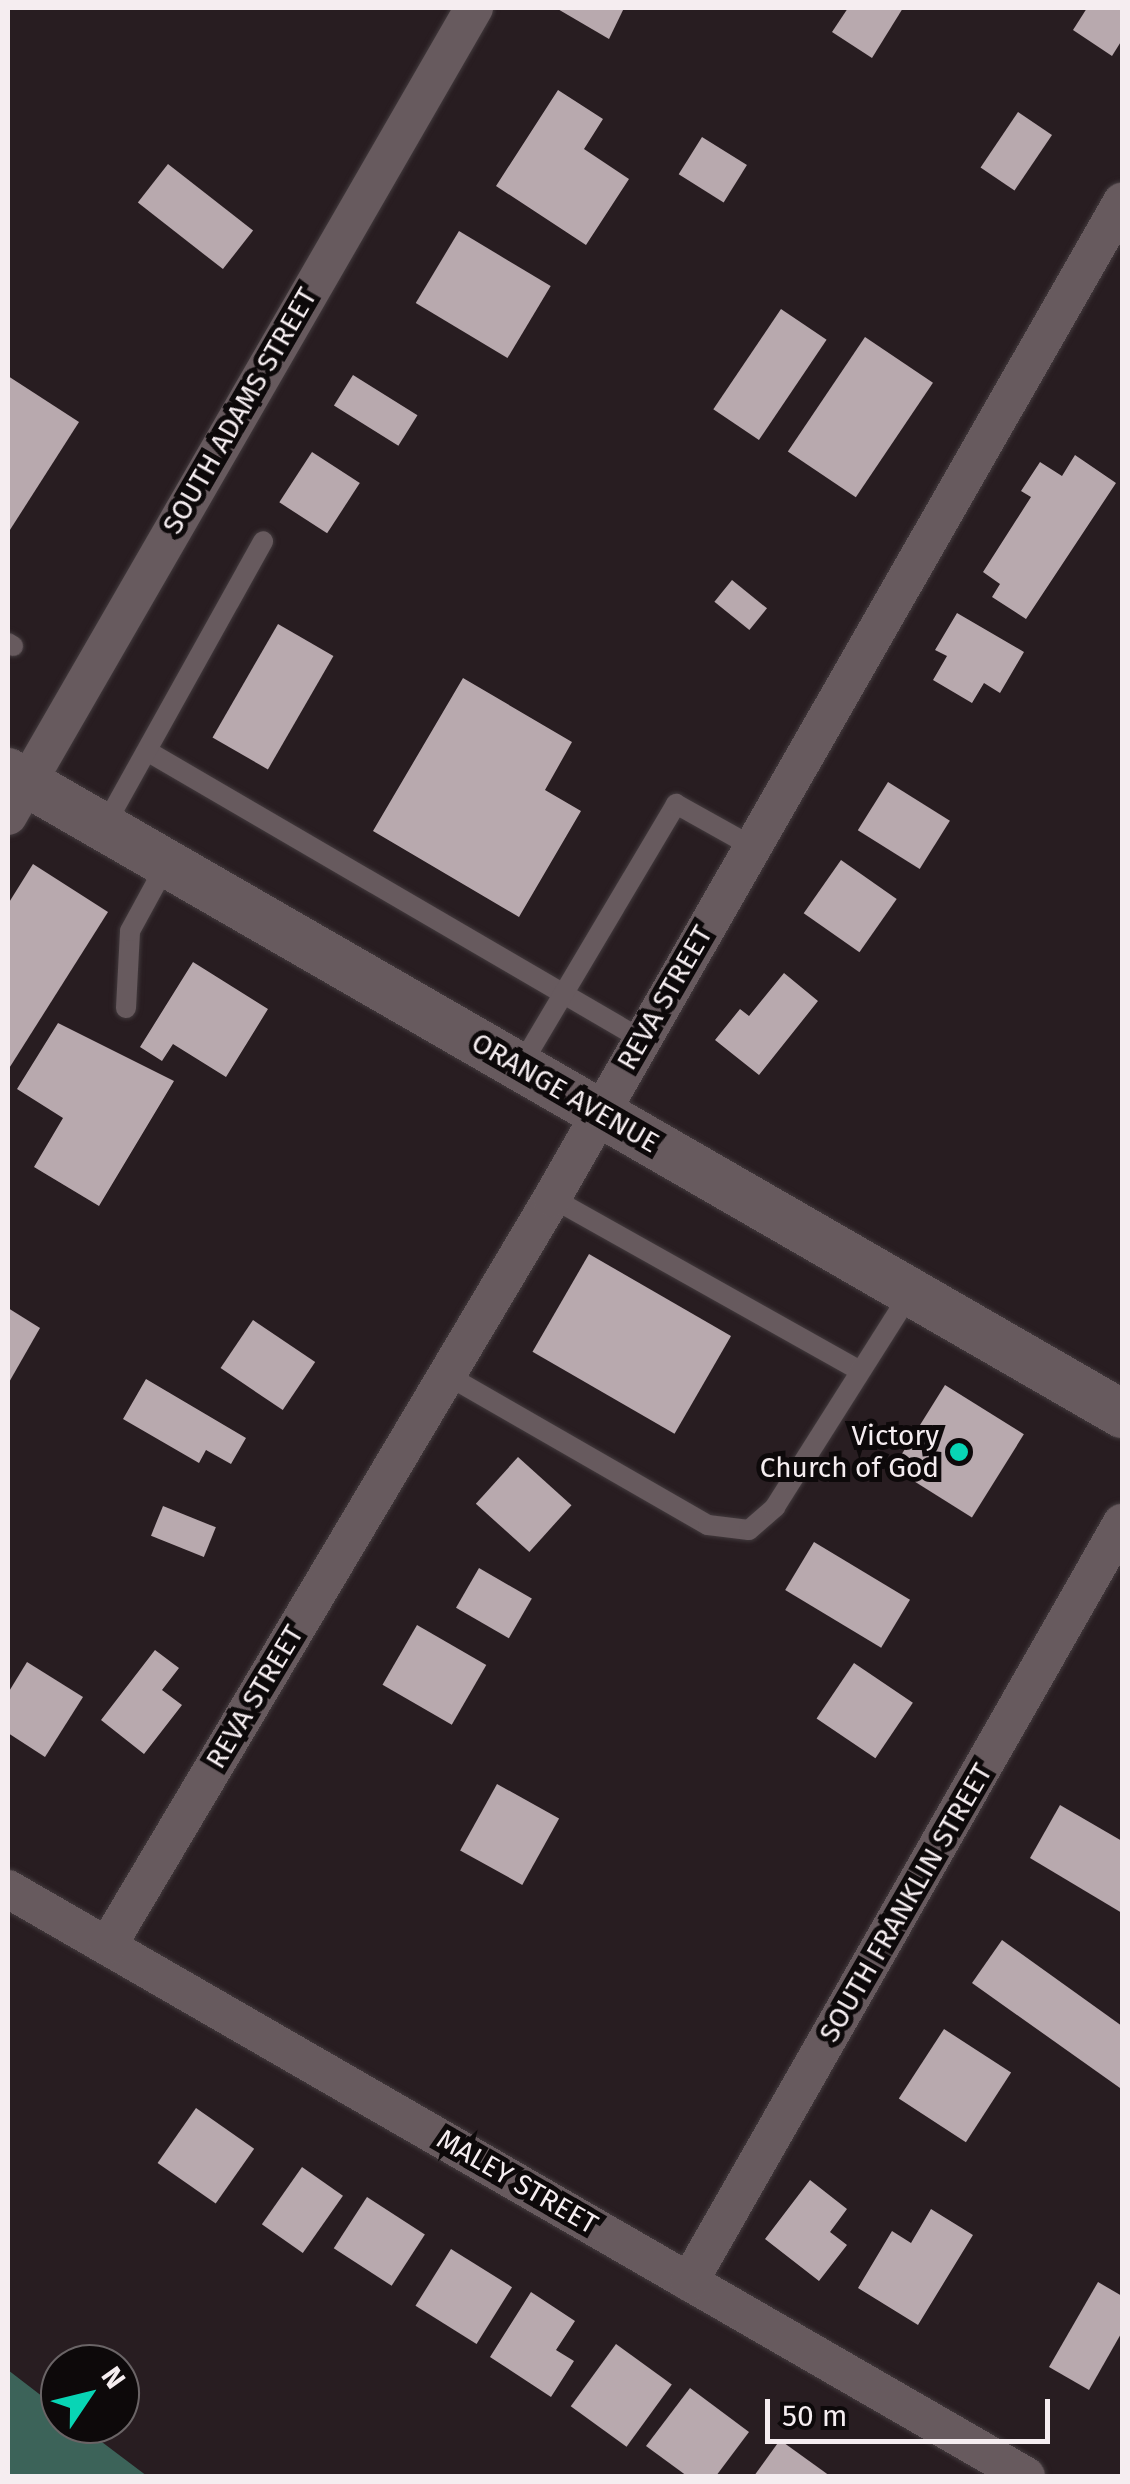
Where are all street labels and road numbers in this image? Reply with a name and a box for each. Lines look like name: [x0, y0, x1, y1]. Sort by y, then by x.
street label: SOUTH ADAMS STREET: [156, 282, 324, 540]
street label: REVA STREET: [610, 920, 720, 1076]
street label: ORANGE AVENUE: [465, 1026, 665, 1160]
street label: REVA STREET: [199, 1619, 311, 1775]
street label: SOUTH FRANKLIN STREET: [813, 1758, 999, 2048]
street label: MALEY STREET: [431, 2122, 603, 2242]

